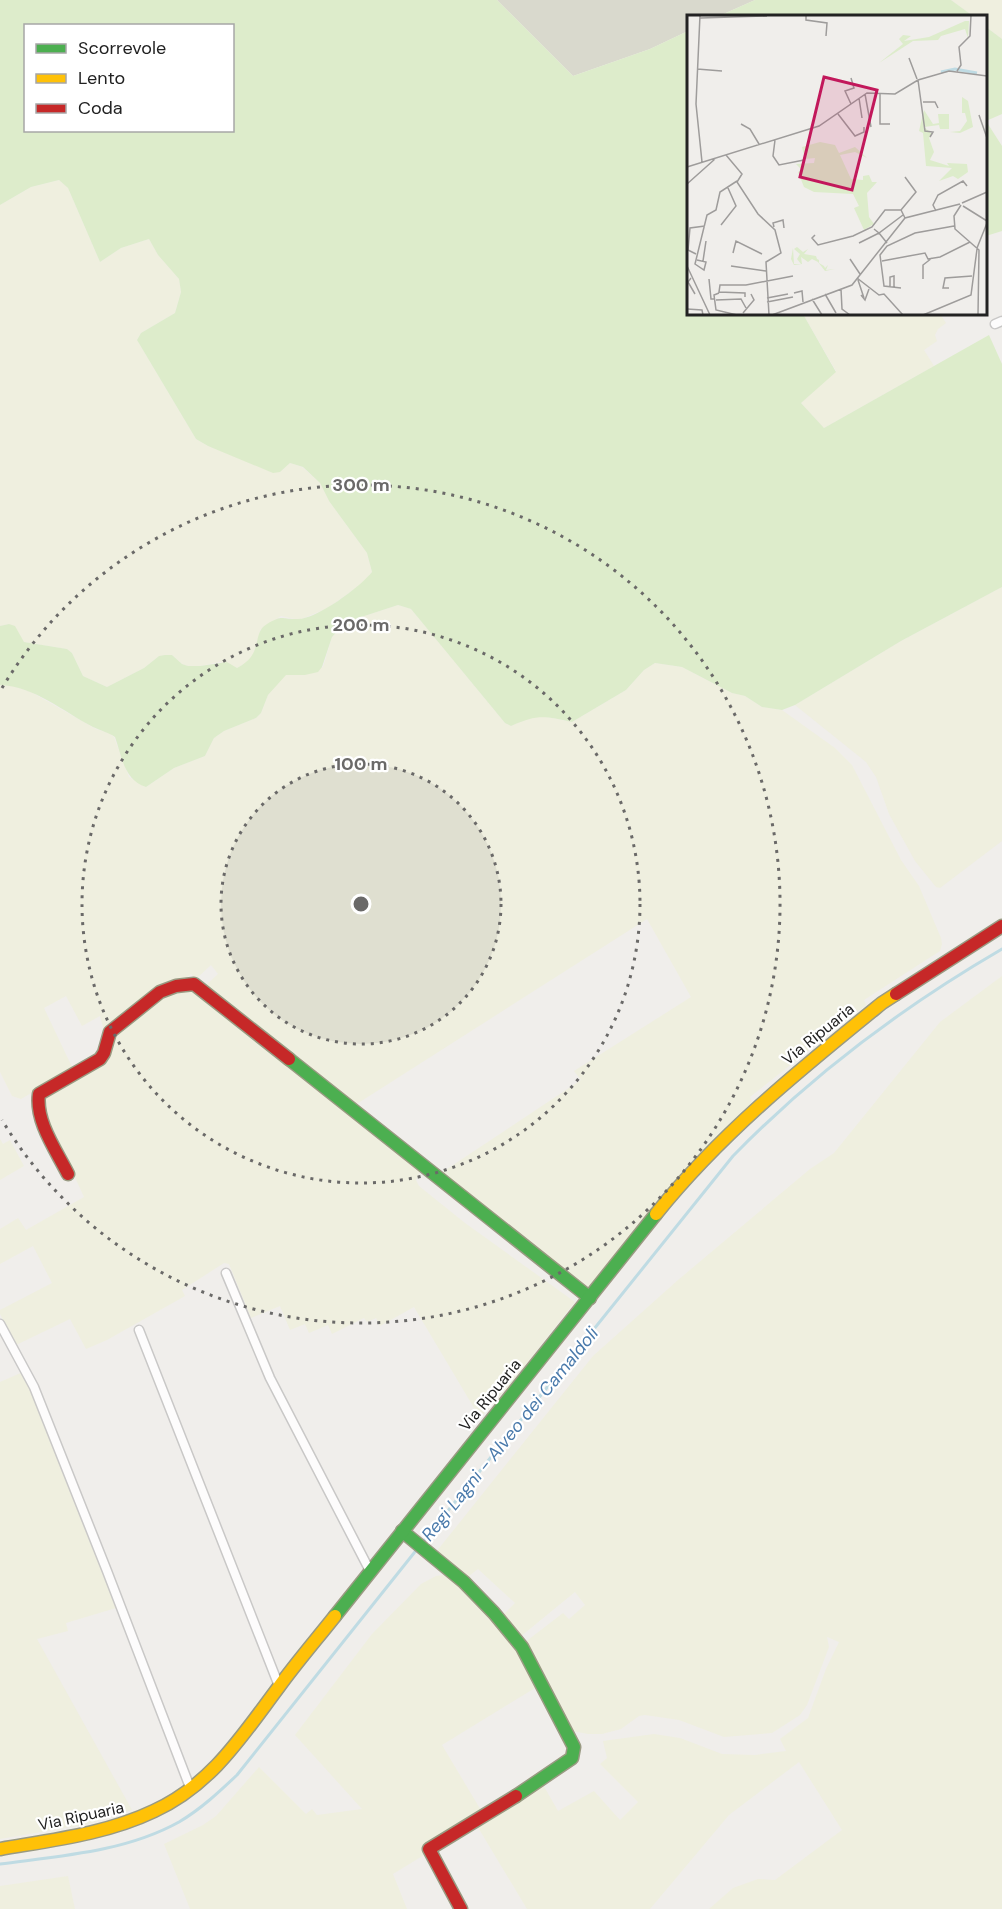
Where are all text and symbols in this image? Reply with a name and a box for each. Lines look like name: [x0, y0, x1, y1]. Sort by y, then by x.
inset map: [687, 15, 987, 315]
legend: [24, 24, 234, 132]
text: Scorrevole: [78, 36, 166, 60]
text: Lento: [78, 66, 125, 90]
text: Coda: [78, 96, 123, 120]
text: 300 m: [332, 473, 390, 497]
text: 200 m: [333, 613, 389, 637]
text: 100 m: [334, 752, 388, 776]
centre of rings: [351, 894, 371, 914]
street label: Via Ripuaria: [778, 998, 858, 1070]
water label: Regi Lagni - Alveo dei Camaldoli: [416, 1321, 604, 1546]
street label: Via Ripuaria: [454, 1355, 526, 1435]
street label: Via Ripuaria: [36, 1797, 126, 1835]

